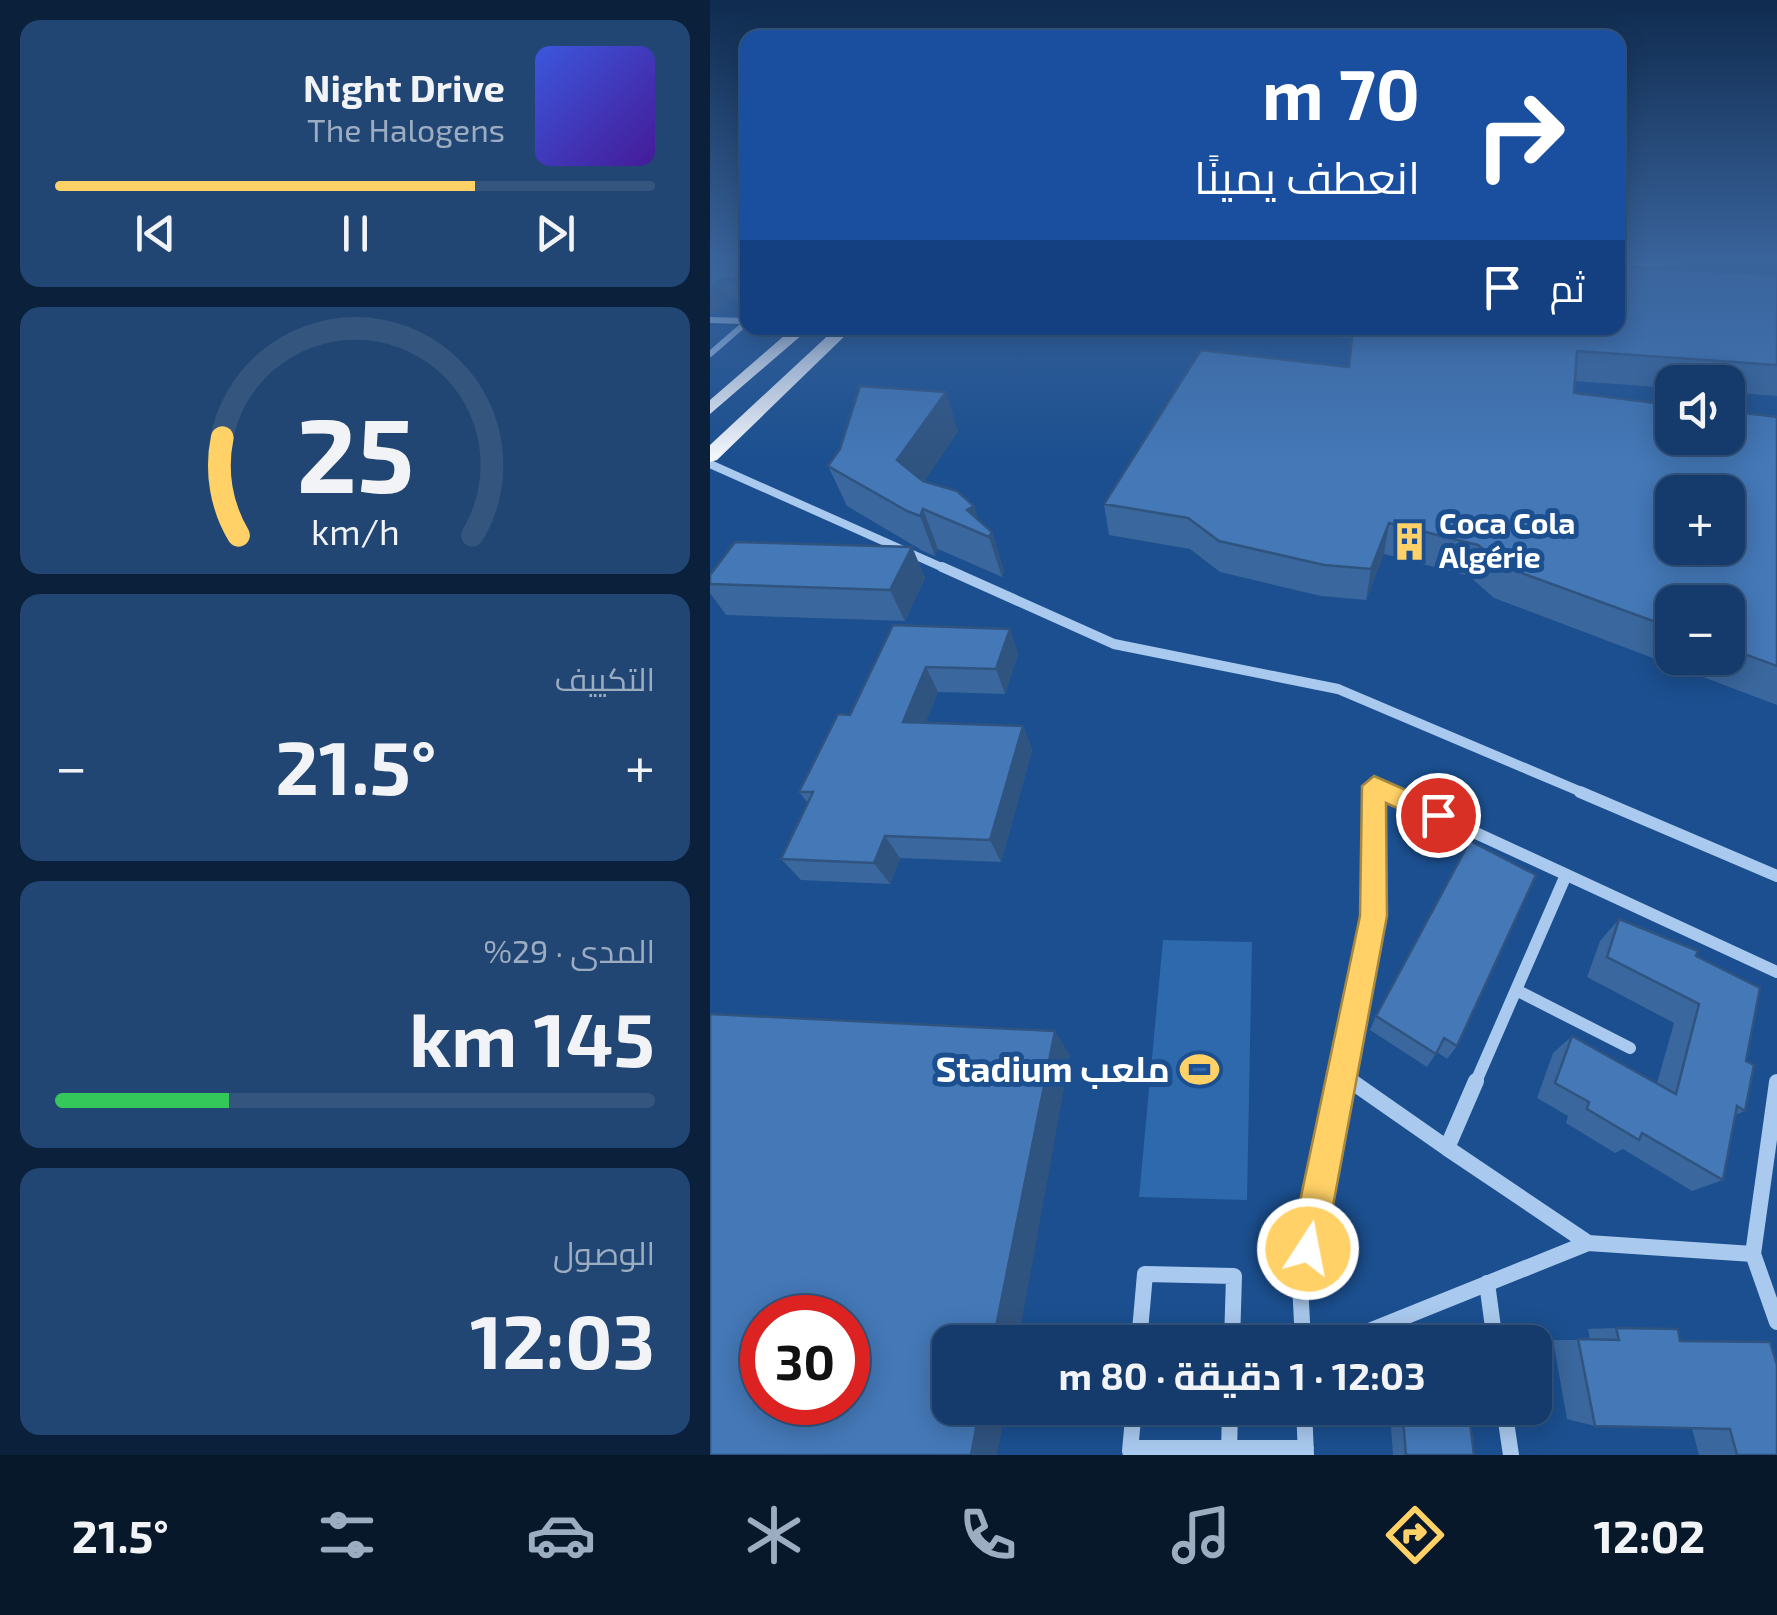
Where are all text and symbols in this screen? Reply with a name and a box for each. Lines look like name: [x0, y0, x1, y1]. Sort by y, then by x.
text: 70 m: [1262, 50, 1420, 134]
text: Night Drive: [303, 64, 505, 110]
icon: right: [1455, 70, 1585, 200]
text: The Halogens: [307, 110, 505, 148]
text: انعطف يمينًا: [1194, 149, 1420, 203]
icon: previous: [128, 206, 183, 261]
icon: pause: [328, 206, 383, 261]
icon: next: [528, 206, 583, 261]
icon: arrive: [1475, 260, 1530, 315]
text: ثم: [1550, 264, 1585, 310]
map controls: [1655, 365, 1745, 675]
button: sound: [1655, 365, 1745, 455]
text: 25: [296, 389, 414, 514]
button: +: [1655, 475, 1745, 565]
place label: Coca Cola Algérie: [1439, 504, 1575, 574]
text: km/h: [311, 509, 399, 552]
building icon: Coca Cola Algérie: [1388, 520, 1430, 562]
button: −: [1655, 585, 1745, 675]
text: التكييف: [555, 659, 655, 697]
text: 21.5°: [275, 720, 437, 810]
text: −: [55, 732, 87, 798]
text: +: [625, 732, 655, 798]
pin: [1396, 773, 1481, 858]
icon: arrive: [1411, 788, 1466, 843]
text: المدى · 29%: [483, 931, 655, 969]
text: 145 km: [409, 992, 655, 1082]
place label: Stadium ملعب: [936, 1047, 1170, 1089]
sports icon: Stadium ملعب: [1179, 1049, 1221, 1091]
position arrow: [1256, 1197, 1360, 1301]
text: الوصول: [553, 1233, 655, 1271]
text: 12:03: [470, 1294, 655, 1384]
speed limit sign: 30: [740, 1295, 870, 1425]
text: 12:03 · 1 دقيقة · 80 m: [1058, 1352, 1426, 1398]
icon: filters: [312, 1500, 382, 1570]
icon: car: [526, 1500, 596, 1570]
icon: climate: [739, 1500, 809, 1570]
icon: phone: [953, 1500, 1023, 1570]
icon: music: [1166, 1500, 1236, 1570]
icon: directions: [1380, 1500, 1450, 1570]
text: 21.5°: [72, 1508, 169, 1562]
text: 12:02: [1594, 1508, 1705, 1562]

